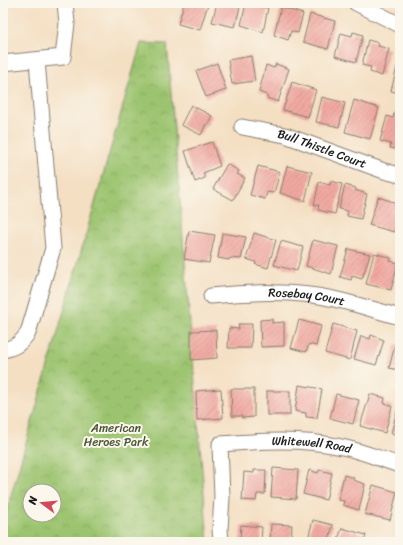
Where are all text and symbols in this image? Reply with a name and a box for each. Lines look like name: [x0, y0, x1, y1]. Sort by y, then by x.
street label: Bull Thistle Court: [276, 123, 370, 175]
street label: Rosebay Court: [268, 282, 347, 312]
park label: American Heroes Park: [84, 417, 149, 453]
street label: Whitewell Road: [272, 430, 354, 460]
north arrow: [22, 483, 62, 523]
text: N: [22, 494, 43, 508]

